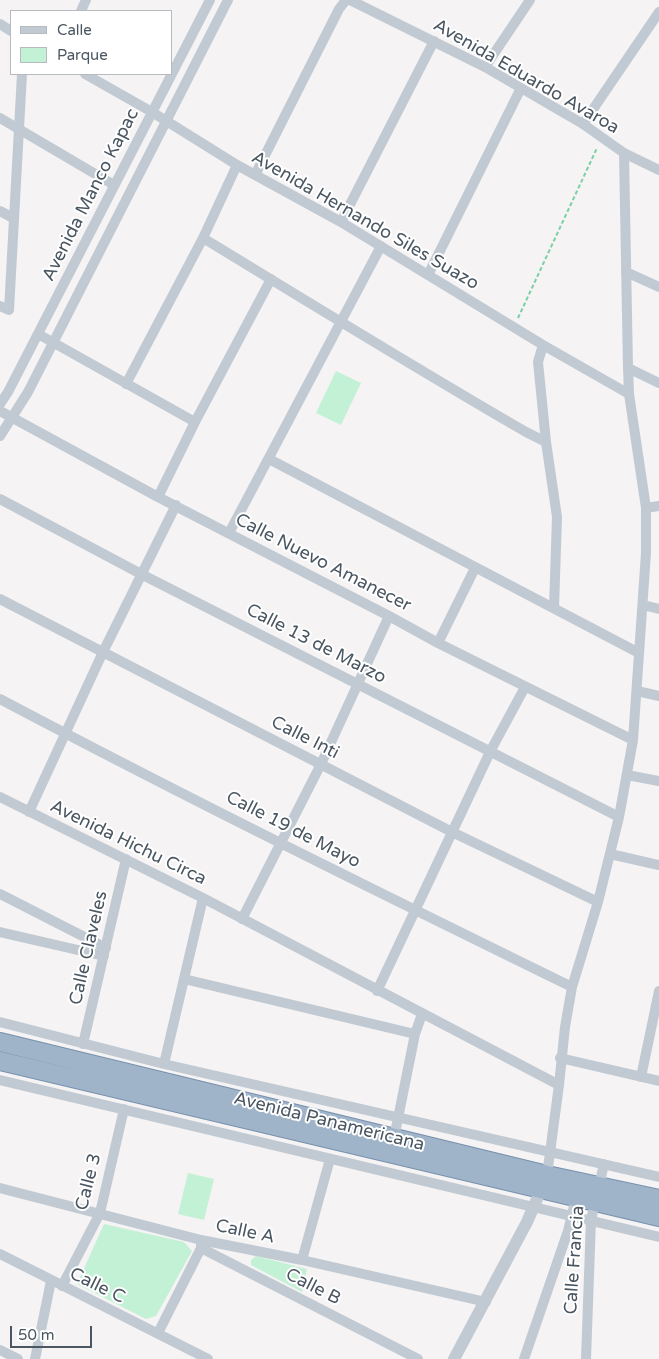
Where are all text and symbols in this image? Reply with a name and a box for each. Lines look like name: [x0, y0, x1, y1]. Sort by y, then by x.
legend: [10, 10, 172, 75]
street label: Avenida Eduardo Avaroa: [429, 15, 623, 139]
text: Calle: [57, 21, 92, 39]
text: Parque: [57, 46, 108, 64]
street label: Avenida Manco Kapac: [38, 105, 144, 285]
street label: Avenida Hernando Siles Suazo: [248, 147, 482, 295]
street label: Calle Nuevo Amanecer: [231, 509, 415, 617]
street label: Calle 13 de Marzo: [242, 599, 390, 689]
street label: Calle Inti: [267, 712, 343, 764]
street label: Calle 19 de Mayo: [222, 787, 364, 873]
street label: Avenida Hichu Circa: [46, 796, 210, 890]
street label: Calle Claveles: [65, 889, 113, 1007]
street label: Avenida Panamericana: [231, 1088, 427, 1156]
street label: Calle 3: [72, 1151, 106, 1213]
street label: Calle Francia: [560, 1205, 590, 1315]
street label: Calle A: [213, 1215, 277, 1249]
street label: Calle C: [66, 1263, 128, 1309]
street label: Calle B: [282, 1264, 344, 1310]
scale bar: [12, 1316, 95, 1348]
text: 50 m: [18, 1326, 55, 1344]

